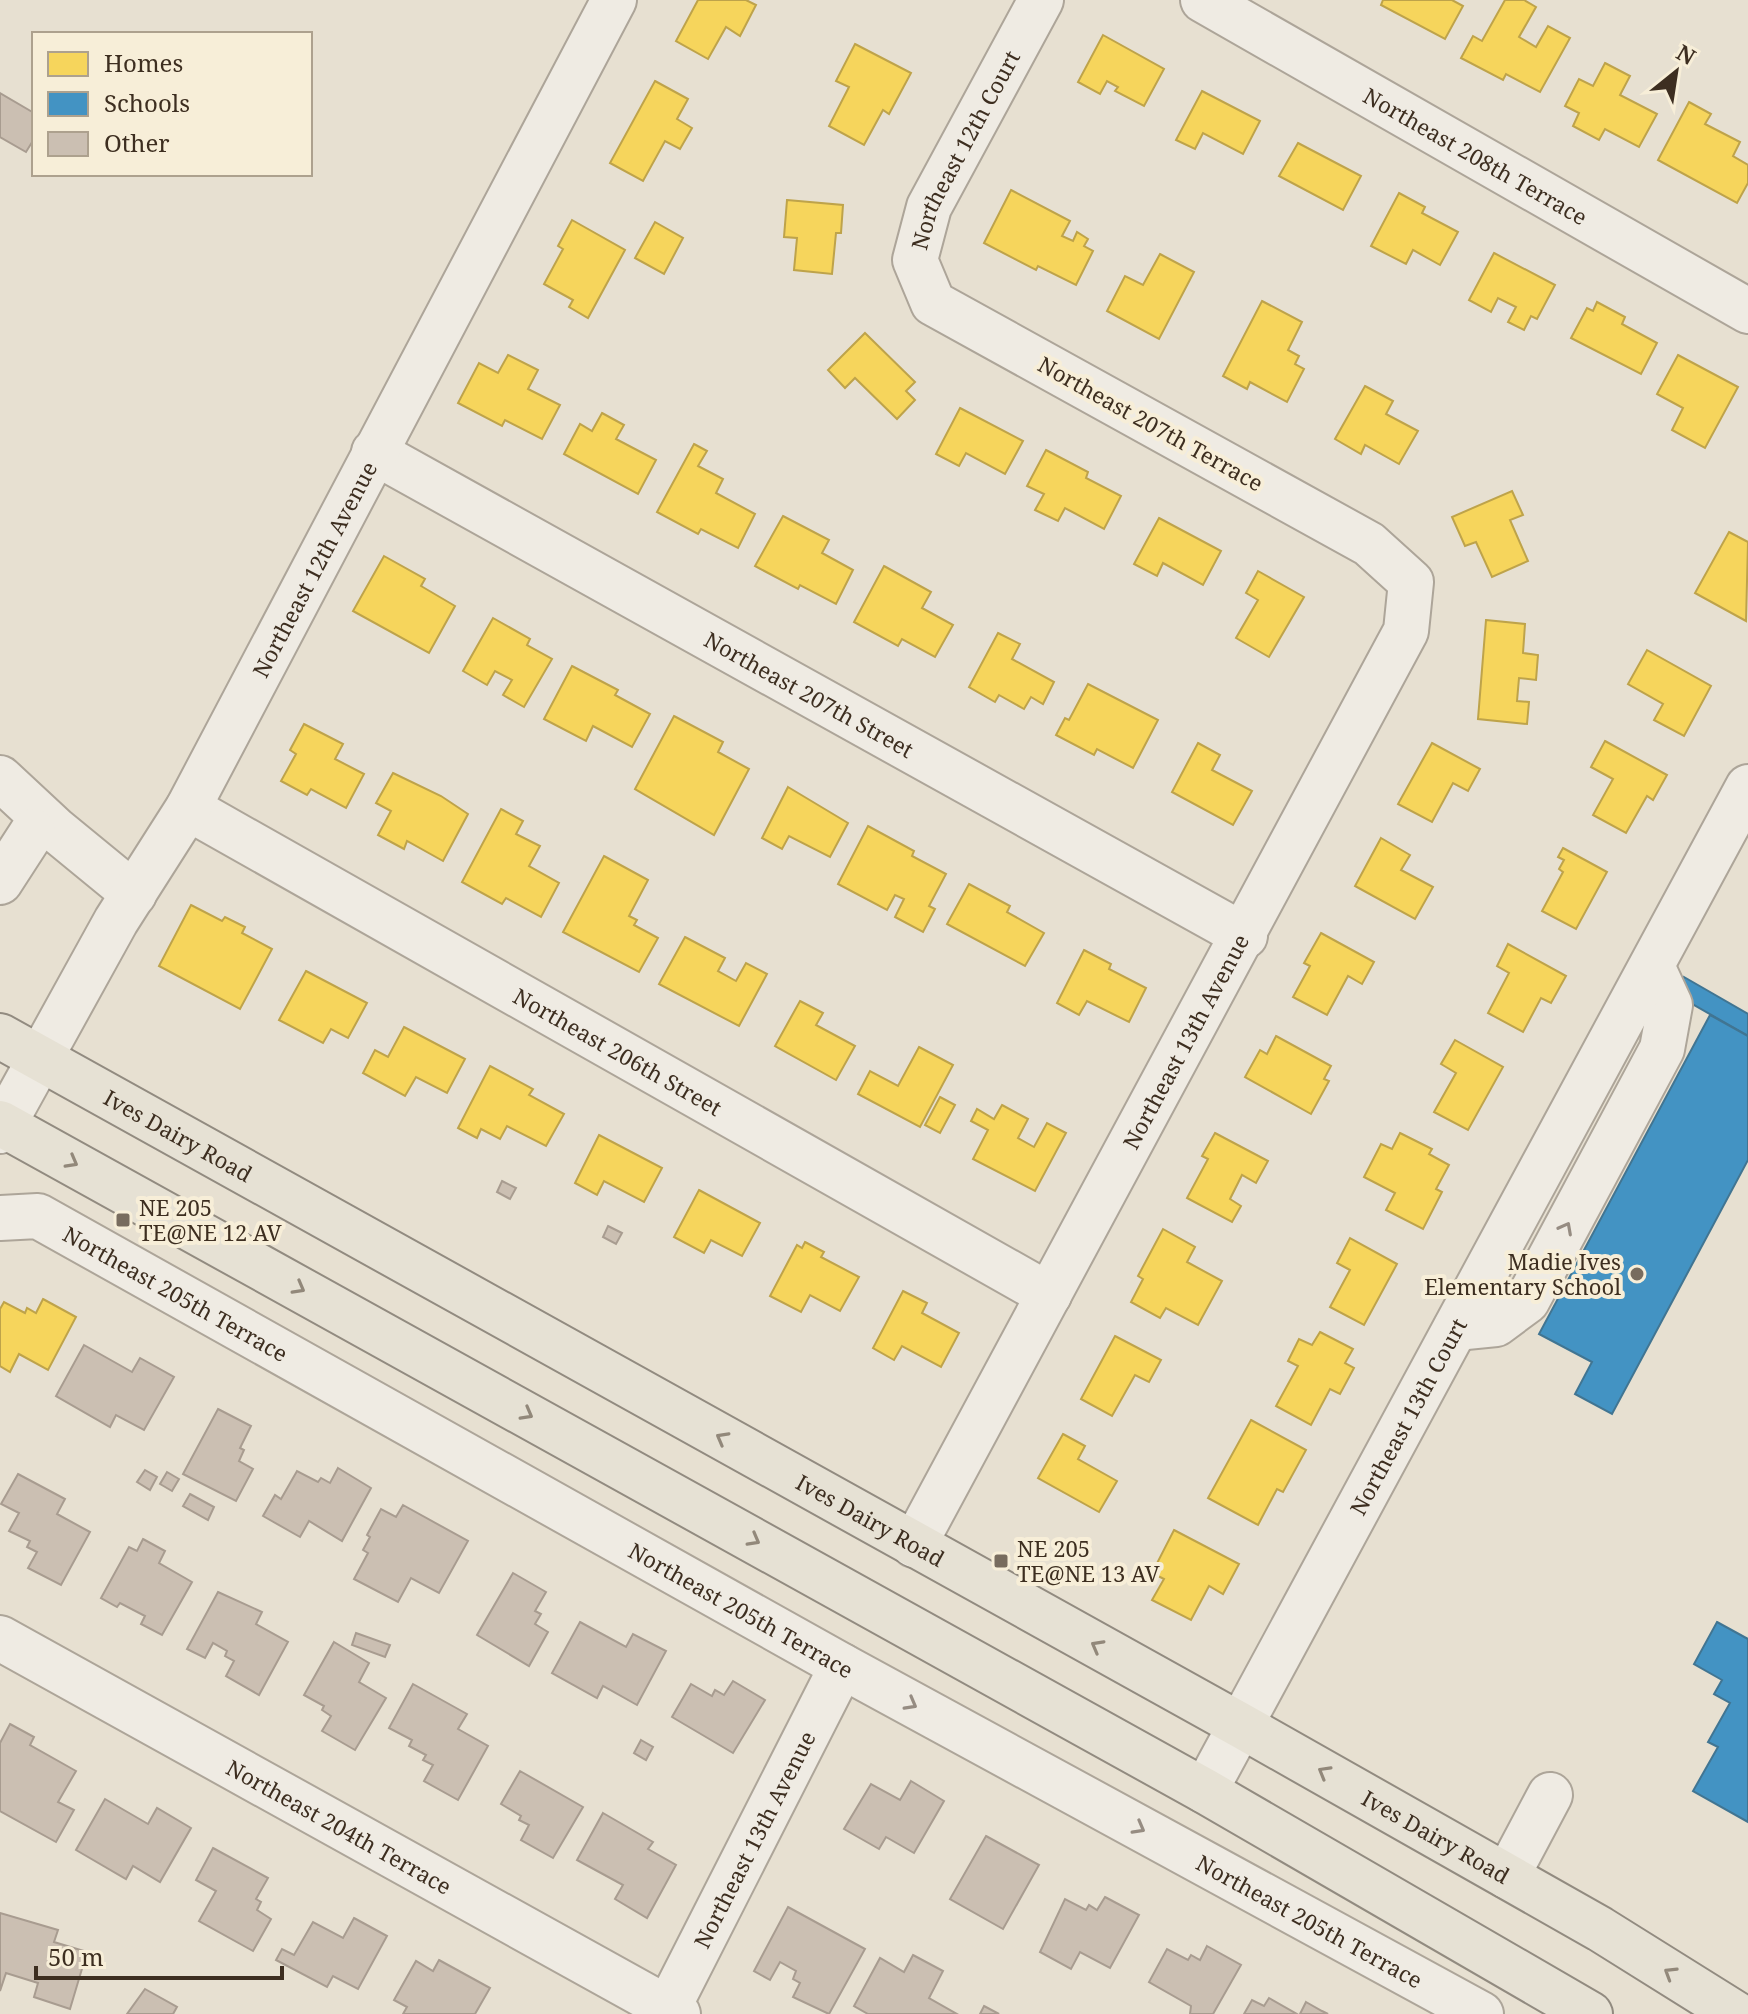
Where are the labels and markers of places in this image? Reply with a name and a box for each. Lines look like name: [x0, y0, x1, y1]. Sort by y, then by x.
place label: NE 205 TE@NE 12 AV: [139, 1192, 282, 1247]
marker: NE 205 TE@NE 12 AV: [114, 1211, 132, 1229]
place label: Madie Ives Elementary School: [1424, 1246, 1621, 1301]
marker: Madie Ives Elementary School: [1628, 1265, 1646, 1283]
place label: NE 205 TE@NE 13 AV: [1017, 1533, 1160, 1588]
marker: NE 205 TE@NE 13 AV: [992, 1552, 1010, 1570]

